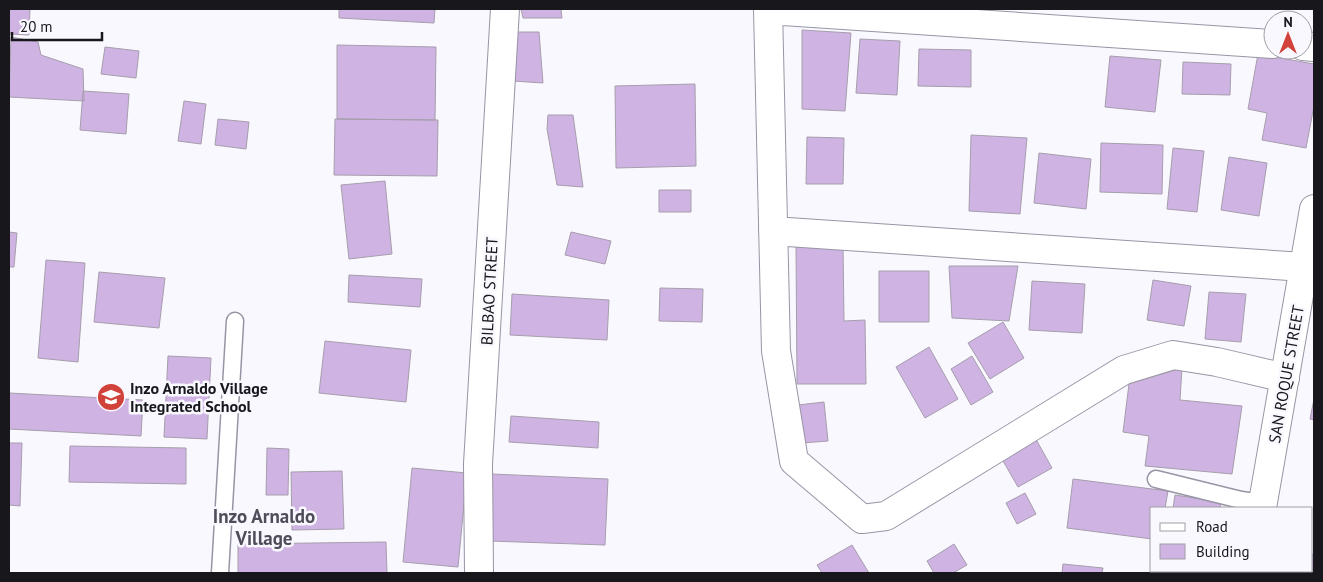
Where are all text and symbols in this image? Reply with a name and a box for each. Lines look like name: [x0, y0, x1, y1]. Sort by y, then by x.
scale bar: [12, 10, 102, 42]
north arrow: [1263, 10, 1313, 60]
text: N: [1283, 13, 1293, 31]
text: 20 m: [20, 17, 53, 36]
street label: BILBAO STREET: [476, 236, 502, 346]
street label: SAN ROQUE STREET: [1264, 303, 1308, 445]
place label: Inzo Arnaldo Village Integrated School: [130, 378, 268, 416]
school or university icon: Inzo Arnaldo Village Integrated School: [96, 382, 126, 412]
district label: Inzo Arnaldo Village: [213, 504, 315, 550]
legend: [1150, 507, 1313, 572]
text: Road: [1196, 517, 1228, 536]
text: Building: [1196, 542, 1250, 561]

